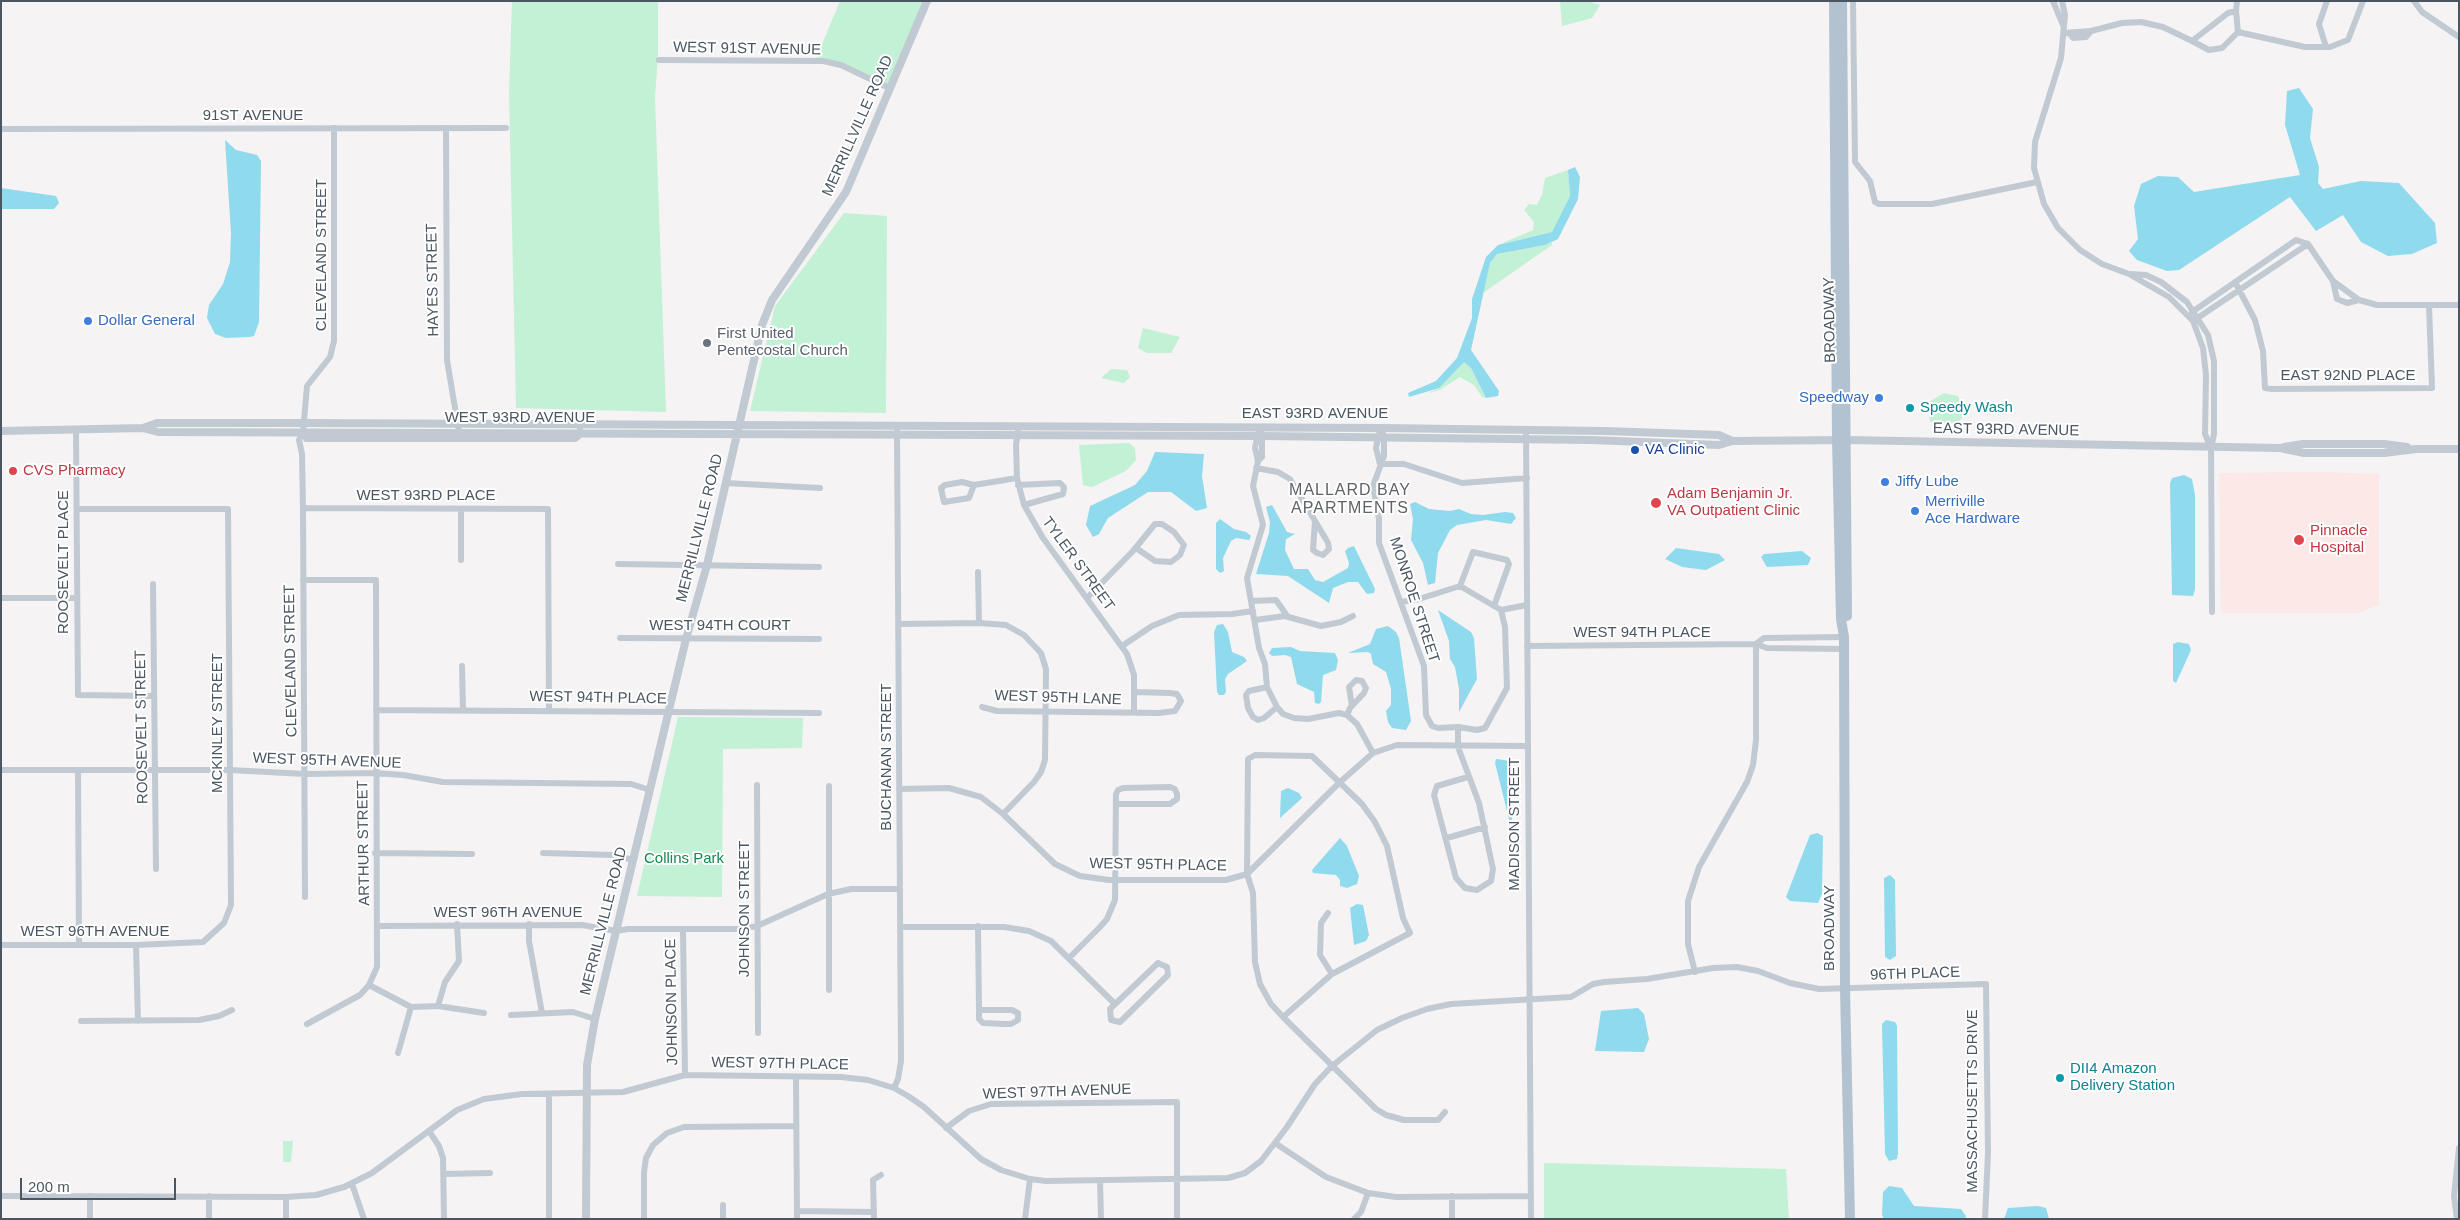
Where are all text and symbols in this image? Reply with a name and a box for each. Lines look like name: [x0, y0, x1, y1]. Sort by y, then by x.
street label: WEST 91ST AVENUE: [673, 39, 821, 59]
street label: MERRILLVILLE ROAD: [819, 53, 897, 199]
street label: 91ST AVENUE: [203, 107, 303, 125]
street label: CLEVELAND STREET: [313, 179, 331, 331]
street label: HAYES STREET: [423, 223, 443, 337]
street label: BROADWAY: [1820, 277, 1840, 363]
place label: Dollar General: [98, 312, 195, 330]
marker: Dollar General: [82, 315, 94, 327]
place label: First United Pentecostal Church: [717, 325, 848, 360]
marker: First United Pentecostal Church: [701, 337, 713, 349]
street label: EAST 92ND PLACE: [2280, 367, 2416, 385]
place label: Speedway: [1799, 389, 1869, 407]
marker: Speedway: [1873, 392, 1885, 404]
place label: Speedy Wash: [1920, 399, 2013, 417]
marker: Speedy Wash: [1904, 402, 1916, 414]
street label: EAST 93RD AVENUE: [1242, 405, 1388, 423]
street label: WEST 93RD AVENUE: [445, 409, 595, 427]
street label: EAST 93RD AVENUE: [1933, 420, 2079, 440]
place label: VA Clinic: [1645, 441, 1705, 459]
marker: VA Clinic: [1629, 444, 1641, 456]
street label: MERRILLVILLE ROAD: [673, 452, 727, 604]
place label: CVS Pharmacy: [23, 462, 126, 480]
marker: CVS Pharmacy: [7, 465, 19, 477]
place label: Jiffy Lube: [1895, 473, 1959, 491]
marker: Jiffy Lube: [1879, 476, 1891, 488]
district label: MALLARD BAY APARTMENTS: [1288, 481, 1412, 519]
place label: Adam Benjamin Jr. VA Outpatient Clinic: [1667, 485, 1800, 520]
street label: WEST 93RD PLACE: [356, 487, 496, 505]
street label: ROOSEVELT PLACE: [55, 490, 73, 634]
place label: Merriville Ace Hardware: [1925, 493, 2020, 528]
marker: Adam Benjamin Jr. VA Outpatient Clinic: [1649, 496, 1663, 510]
marker: Merriville Ace Hardware: [1909, 505, 1921, 517]
street label: TYLER STREET: [1038, 514, 1118, 614]
place label: Pinnacle Hospital: [2310, 522, 2368, 557]
marker: Pinnacle Hospital: [2292, 533, 2306, 547]
street label: MONROE STREET: [1385, 535, 1443, 665]
street label: CLEVELAND STREET: [281, 585, 301, 737]
street label: WEST 94TH COURT: [649, 617, 791, 635]
street label: WEST 94TH PLACE: [1573, 624, 1711, 642]
street label: ROOSEVELT STREET: [132, 650, 152, 804]
street label: MCKINLEY STREET: [209, 653, 227, 793]
street label: BUCHANAN STREET: [878, 683, 896, 831]
street label: WEST 95TH LANE: [994, 687, 1122, 709]
street label: WEST 94TH PLACE: [529, 688, 667, 708]
street label: WEST 95TH AVENUE: [252, 749, 402, 773]
street label: MADISON STREET: [1506, 757, 1524, 891]
street label: ARTHUR STREET: [354, 780, 374, 906]
street label: JOHNSON STREET: [736, 841, 754, 977]
street label: MERRILLVILLE ROAD: [577, 845, 631, 997]
park label: Collins Park: [644, 850, 724, 868]
street label: WEST 95TH PLACE: [1089, 855, 1227, 875]
street label: BROADWAY: [1821, 885, 1839, 971]
street label: WEST 96TH AVENUE: [434, 904, 582, 922]
street label: WEST 96TH AVENUE: [21, 923, 169, 941]
street label: JOHNSON PLACE: [662, 939, 682, 1065]
street label: 96TH PLACE: [1870, 963, 1960, 985]
street label: MASSACHUSETTS DRIVE: [1964, 1009, 1982, 1193]
street label: WEST 97TH PLACE: [711, 1054, 849, 1074]
place label: DII4 Amazon Delivery Station: [2070, 1060, 2175, 1095]
marker: DII4 Amazon Delivery Station: [2054, 1072, 2066, 1084]
street label: WEST 97TH AVENUE: [982, 1080, 1132, 1104]
scale bar: [22, 1168, 179, 1200]
text: 200 m: [28, 1178, 70, 1195]

